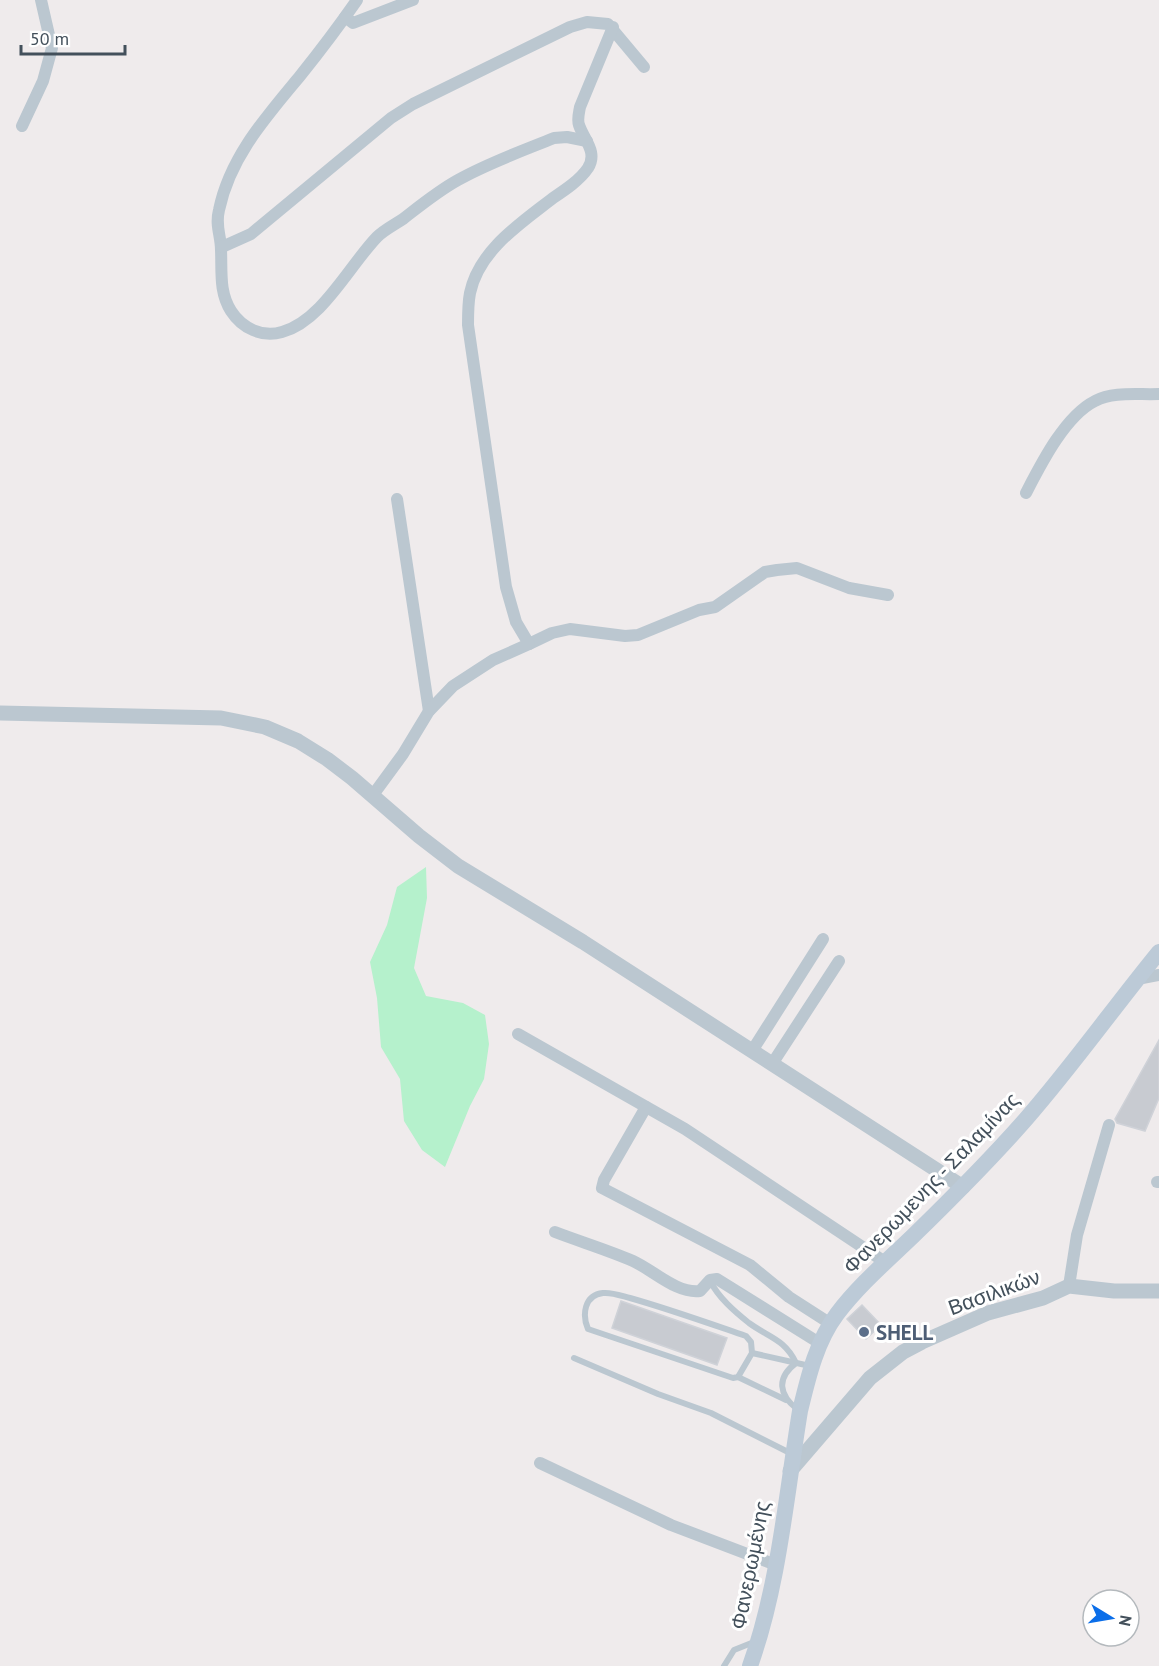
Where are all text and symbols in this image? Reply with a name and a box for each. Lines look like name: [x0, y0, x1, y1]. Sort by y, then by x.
scale bar: [21, 18, 124, 56]
text: 50 m: [30, 27, 69, 50]
street label: Φανερωμενης - Σαλαμίνας: [837, 1086, 1025, 1280]
street label: Βασιλικών: [944, 1263, 1044, 1321]
place label: SHELL: [876, 1319, 934, 1346]
marker: SHELL: [857, 1325, 871, 1339]
street label: Φανερωμένης: [724, 1498, 776, 1632]
north arrow: [1081, 1588, 1141, 1648]
text: N: [1115, 1614, 1137, 1628]

